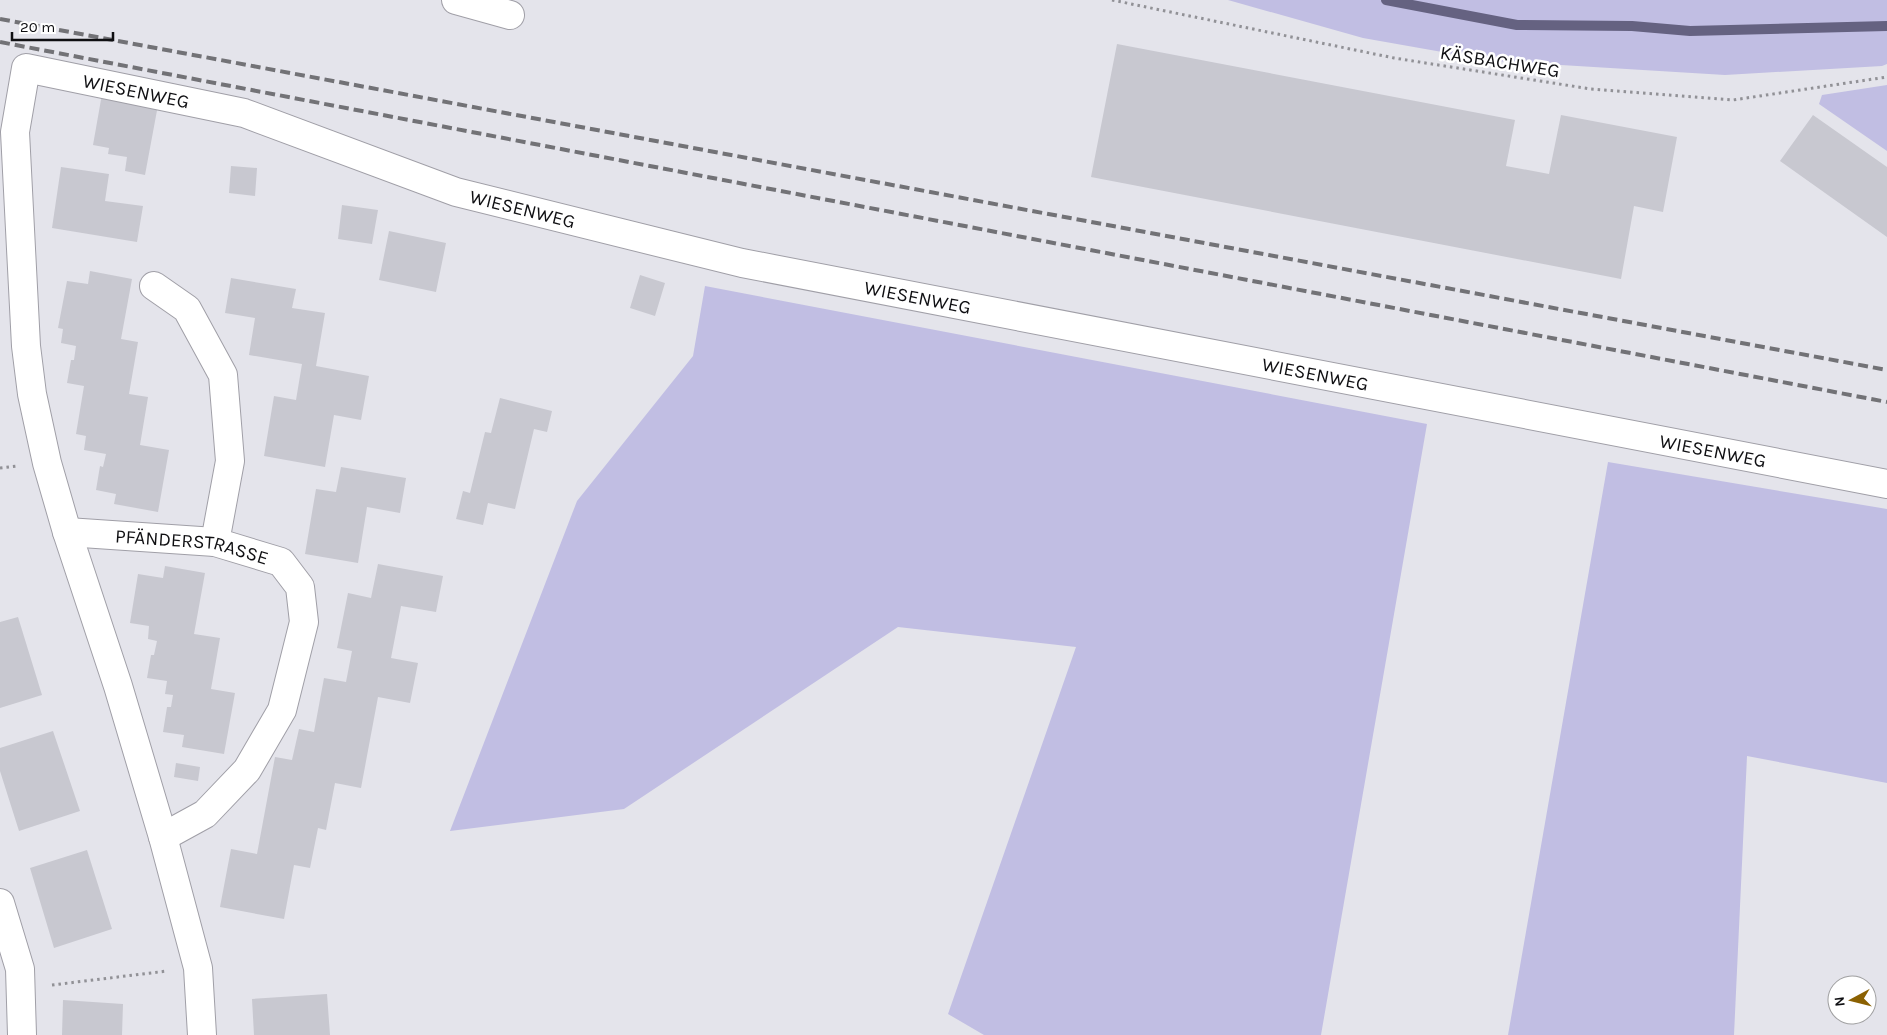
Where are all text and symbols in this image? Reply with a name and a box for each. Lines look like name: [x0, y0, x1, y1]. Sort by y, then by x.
scale bar: [12, 10, 114, 42]
text: 20 m: [20, 18, 55, 36]
street label: KÄSBACHWEG: [1438, 42, 1561, 82]
street label: WIESENWEG: [81, 70, 191, 113]
street label: WIESENWEG: [467, 186, 577, 233]
street label: WIESENWEG: [862, 277, 973, 319]
street label: WIESENWEG: [1260, 354, 1370, 396]
street label: WIESENWEG: [1658, 430, 1768, 472]
street label: PFÄNDERSTRASSE: [114, 525, 271, 570]
north arrow: [1827, 975, 1877, 1025]
text: N: [1831, 996, 1849, 1008]

